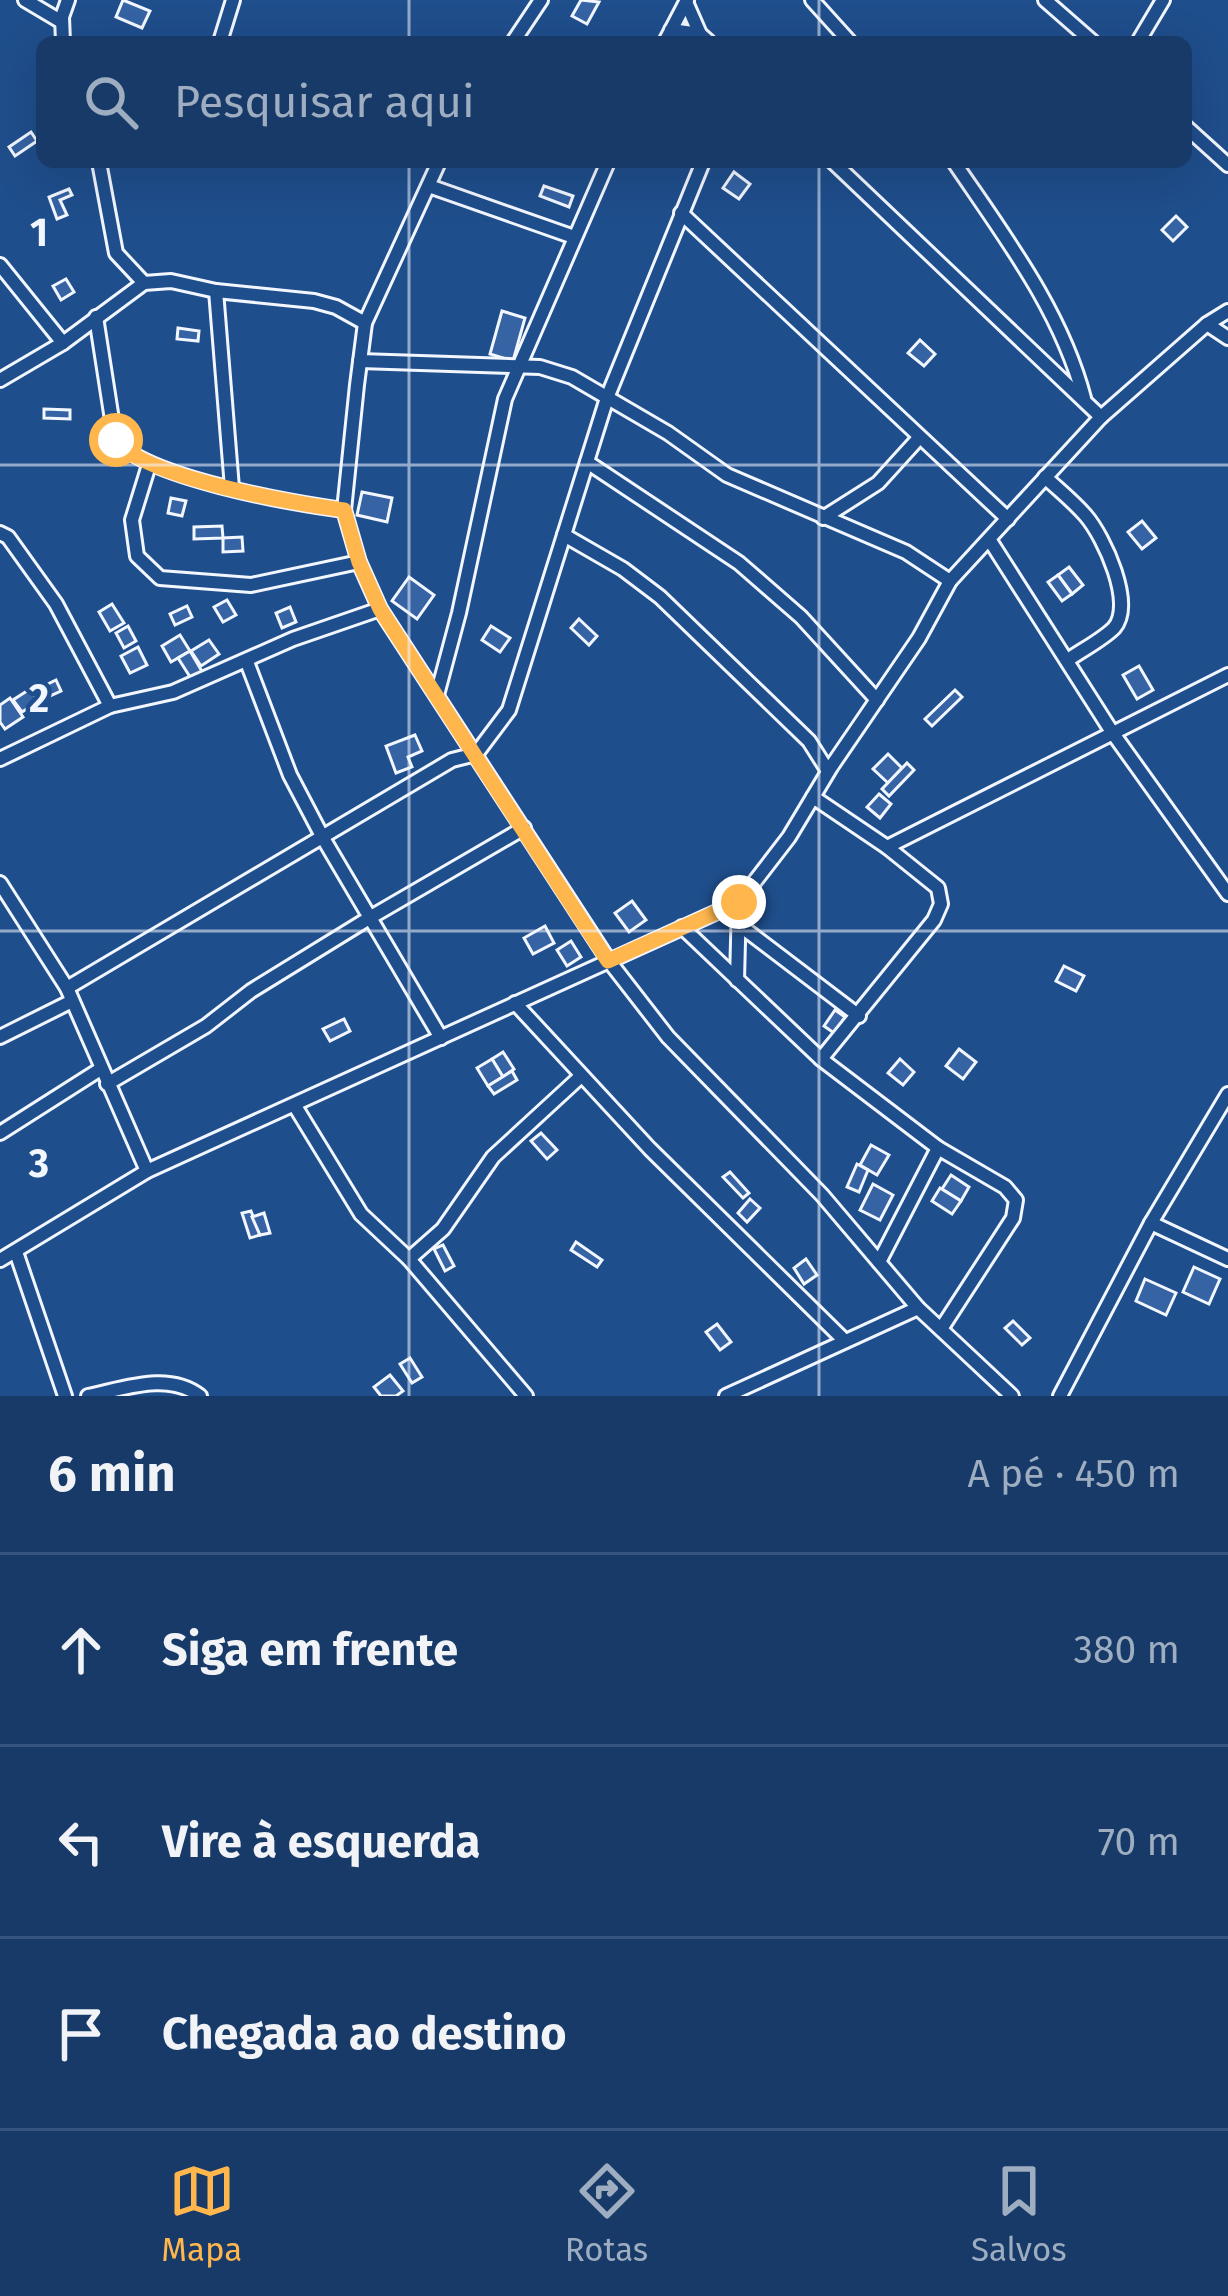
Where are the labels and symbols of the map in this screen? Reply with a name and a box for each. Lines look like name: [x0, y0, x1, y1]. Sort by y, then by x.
text: 1: [30, 210, 48, 256]
route start: [89, 413, 143, 467]
text: 2: [29, 676, 49, 722]
route end: [712, 875, 766, 929]
text: 3: [28, 1141, 49, 1187]

